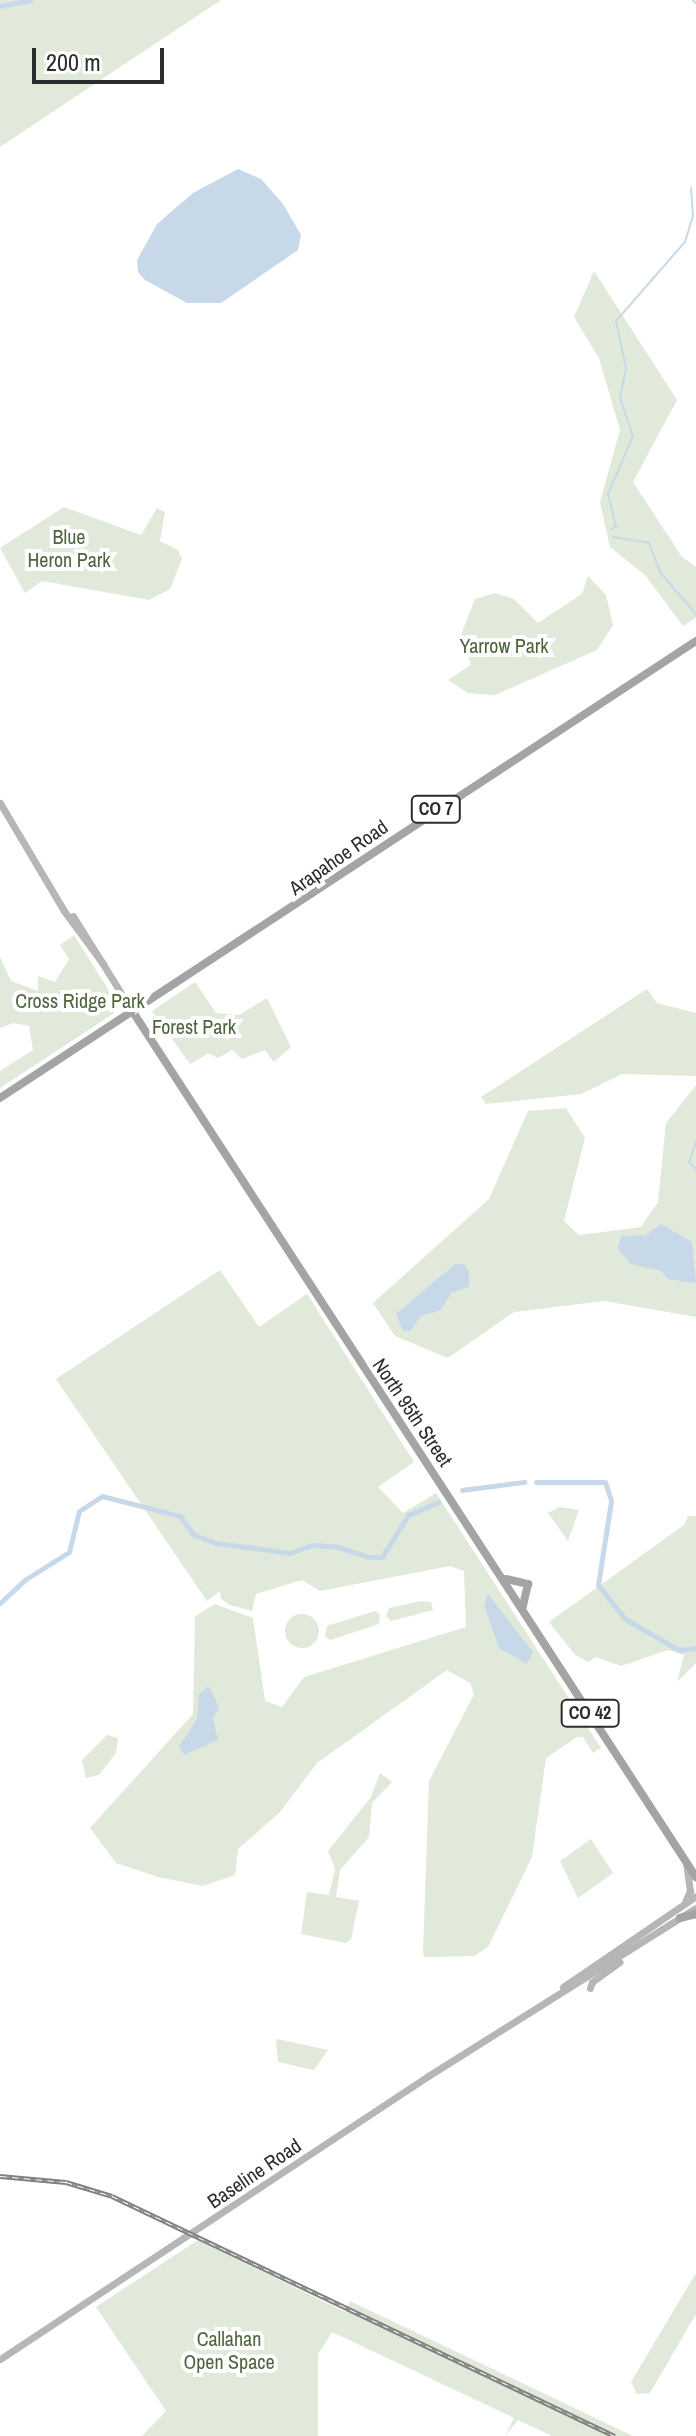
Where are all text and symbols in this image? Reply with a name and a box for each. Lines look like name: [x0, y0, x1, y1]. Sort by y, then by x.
scale bar: [36, 32, 168, 82]
text: 200 m: [46, 46, 101, 78]
park label: Blue Heron Park: [28, 525, 110, 572]
park label: Yarrow Park: [459, 633, 549, 657]
road number: CO 7: [410, 795, 462, 823]
street label: Arapahoe Road: [284, 814, 392, 900]
park label: Cross Ridge Park: [15, 988, 145, 1012]
park label: Forest Park: [152, 1014, 236, 1038]
street label: North 95th Street: [368, 1354, 458, 1470]
road number: CO 42: [560, 1699, 620, 1727]
street label: Baseline Road: [203, 2133, 305, 2213]
park label: Callahan Open Space: [183, 2327, 275, 2374]

